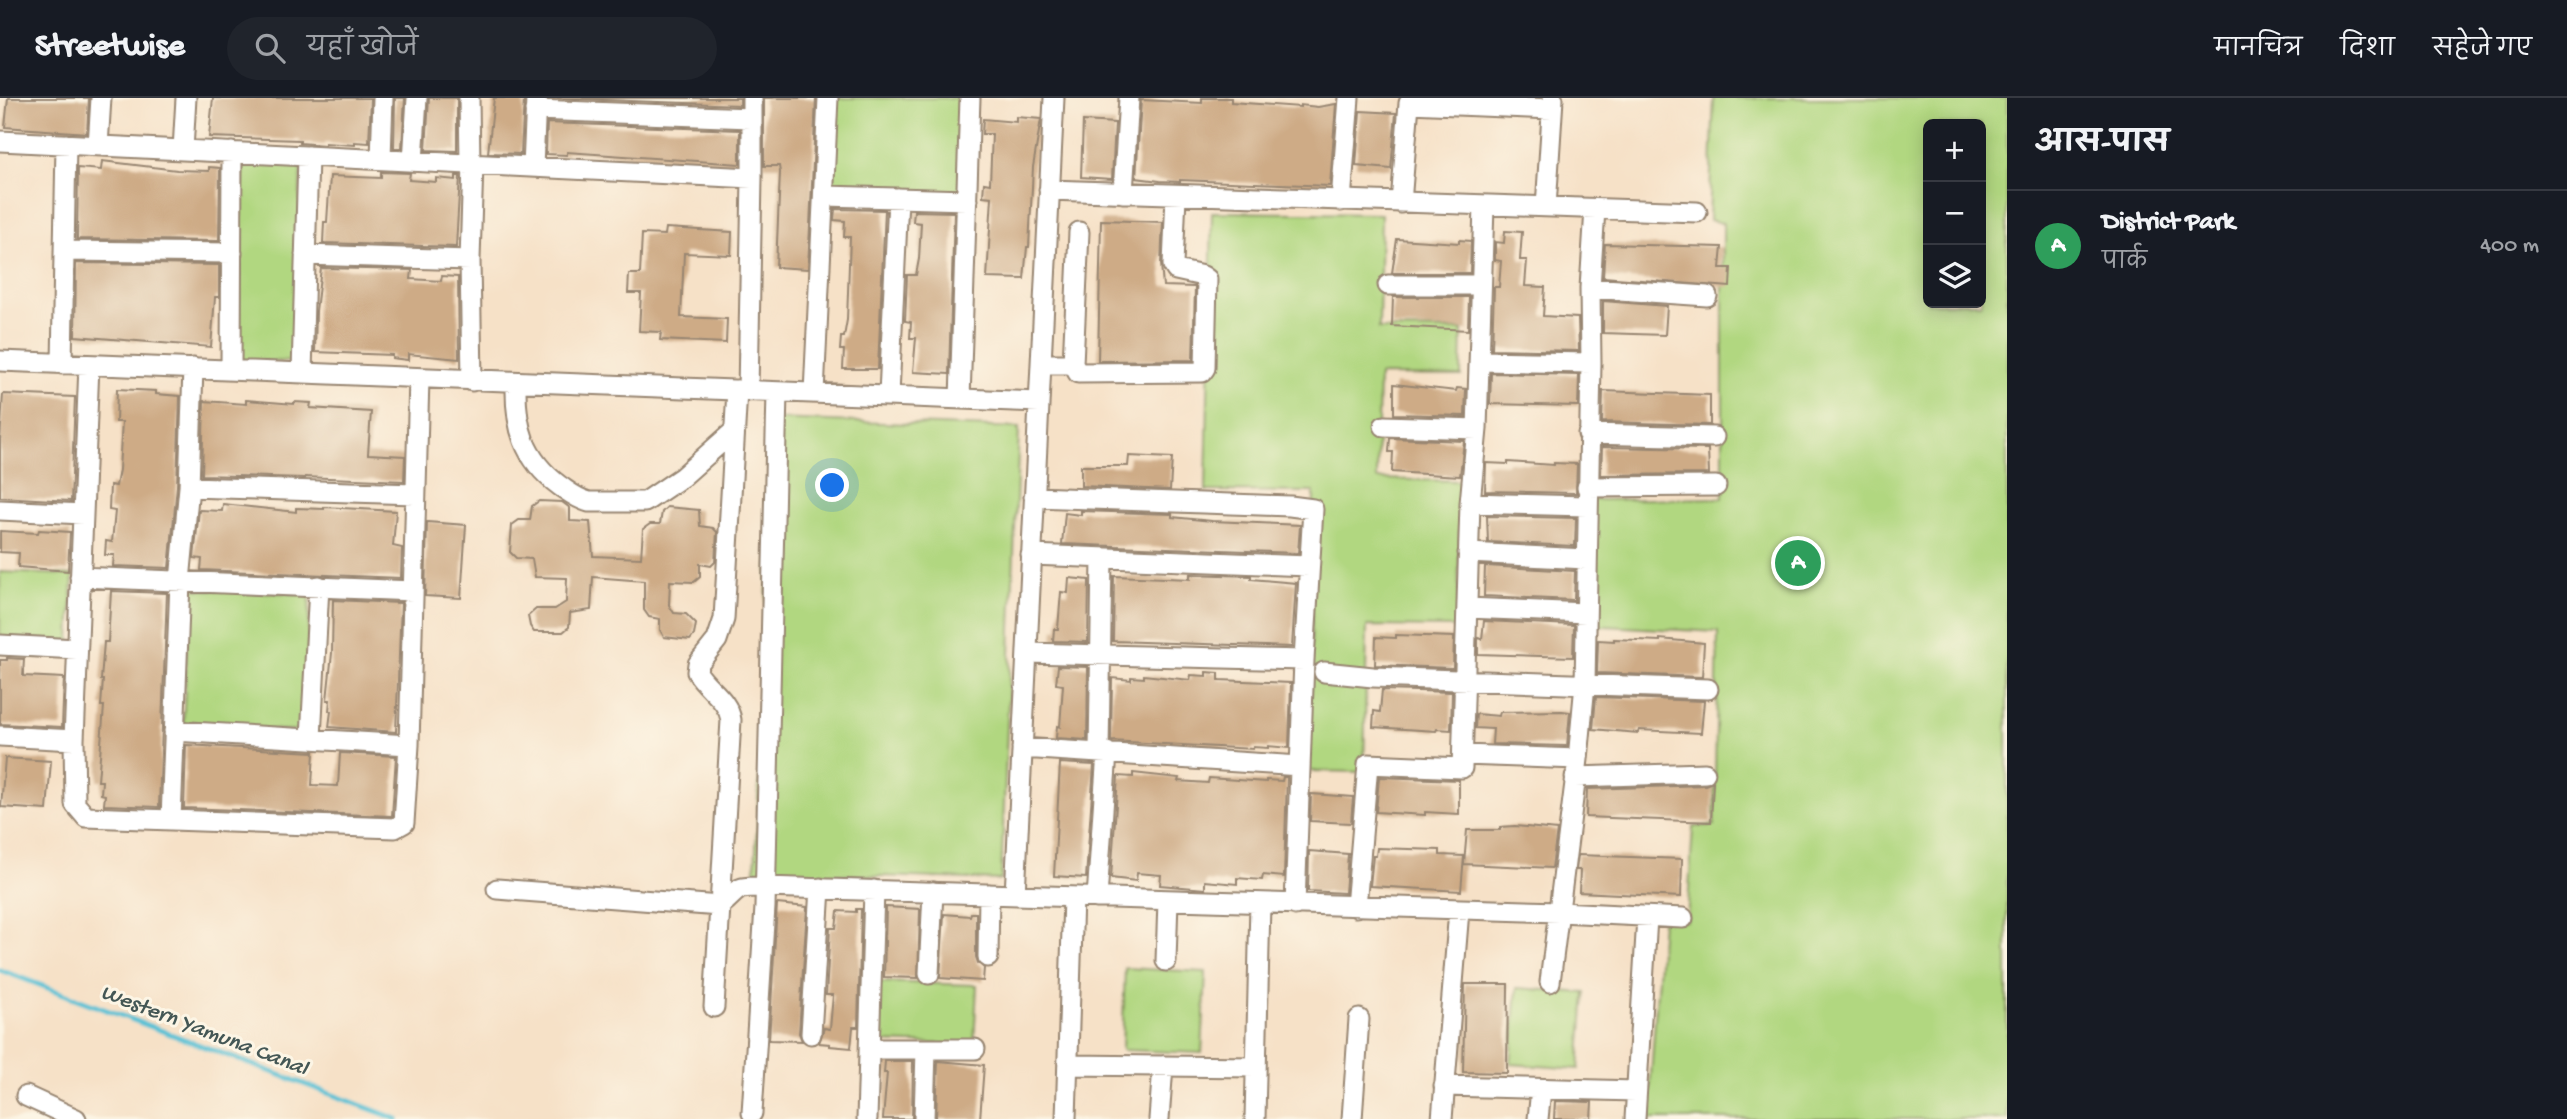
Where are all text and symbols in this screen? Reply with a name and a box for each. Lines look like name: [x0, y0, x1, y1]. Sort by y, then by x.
search box: [227, 17, 717, 80]
text: Streetwise: [35, 29, 185, 67]
icon: search: [251, 29, 289, 67]
text: यहाँ खोजें: [307, 35, 418, 66]
text: मानचित्र: [2214, 36, 2302, 65]
text: दिशा: [2340, 36, 2395, 65]
text: सहेजे गए: [2433, 36, 2532, 65]
map controls: [1923, 119, 1986, 308]
button: +: [1923, 119, 1986, 182]
text: आस-पास: [2035, 128, 2169, 163]
button: −: [1923, 182, 1986, 245]
text: District Park: [2102, 208, 2235, 239]
text: A: [2051, 233, 2065, 260]
text: 400 m: [2480, 233, 2539, 260]
button: layers: [1923, 245, 1986, 308]
text: पार्क: [2102, 250, 2147, 277]
your location: [815, 468, 849, 502]
pin: A: [1775, 537, 1821, 589]
water label: Western Yamuna Canal: [97, 979, 313, 1084]

